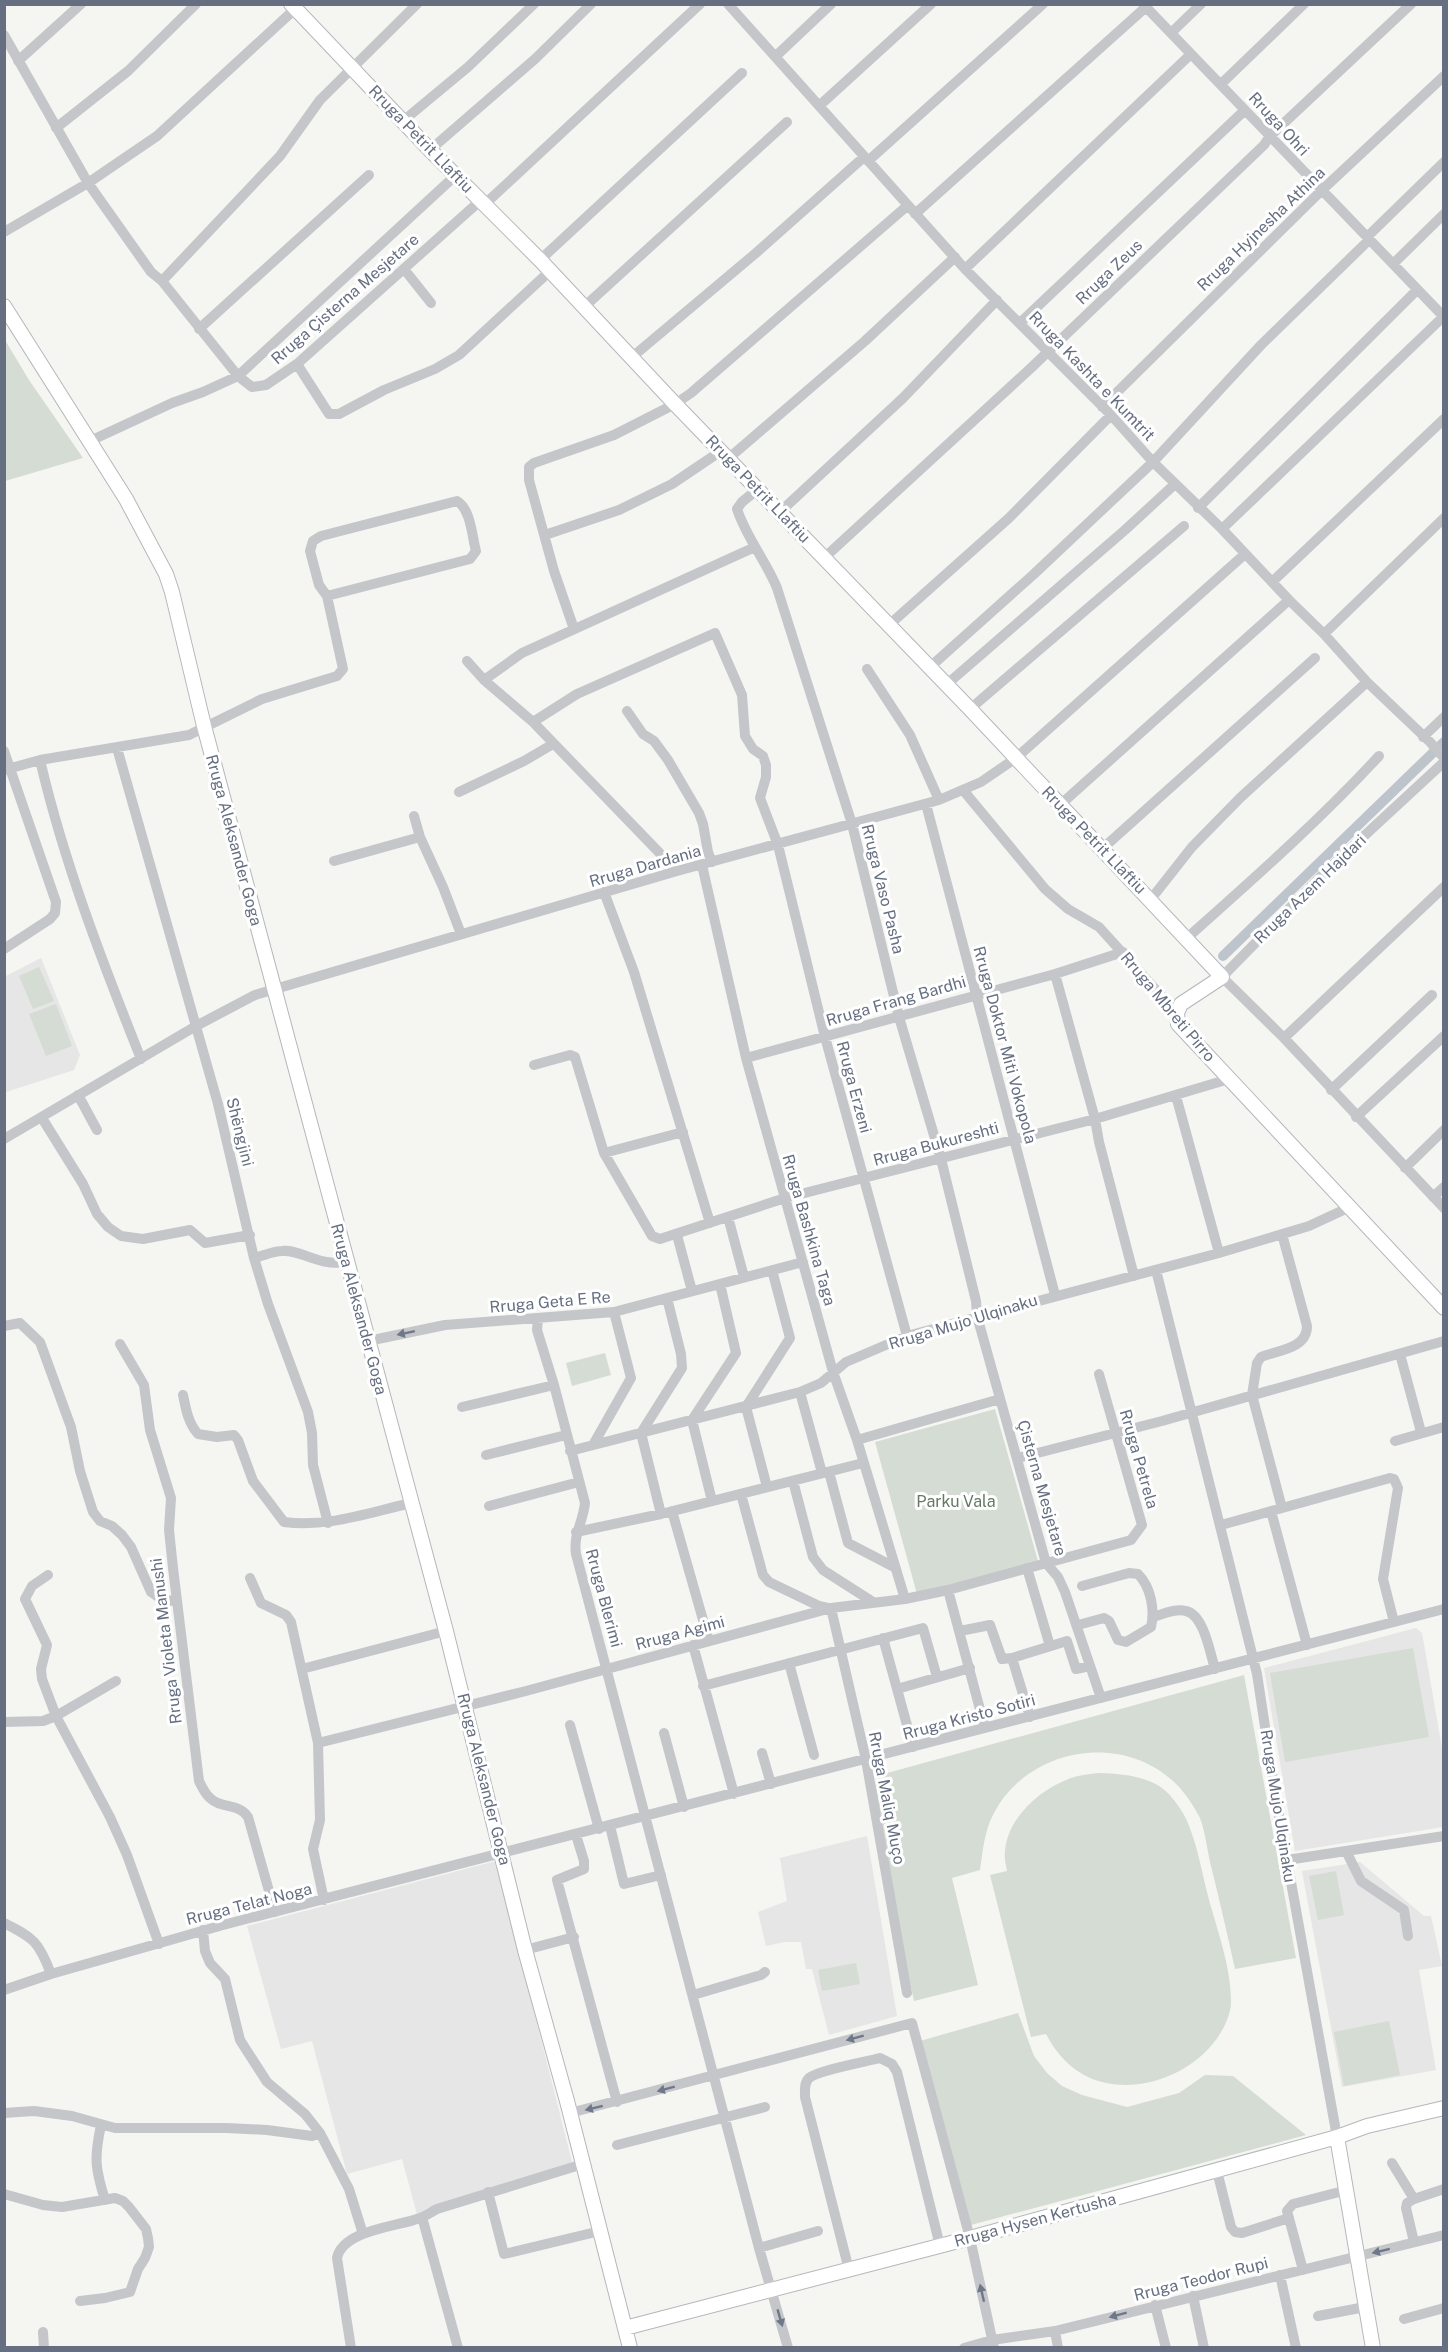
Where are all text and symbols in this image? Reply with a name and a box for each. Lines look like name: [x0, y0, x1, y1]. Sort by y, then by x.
street label: Rruga Petrit Llaftiu: [365, 81, 477, 197]
street label: Rruga Ohri: [1245, 88, 1313, 160]
street label: Rruga Hyjnesha Athina: [1193, 163, 1329, 295]
street label: Rruga Çisterna Mesjetare: [267, 230, 423, 368]
street label: Rruga Zeus: [1072, 236, 1146, 308]
street label: Rruga Kashta e Kumtrit: [1025, 307, 1159, 445]
street label: Rruga Petrit Llaftiu: [702, 431, 814, 547]
street label: Rruga Aleksander Goga: [202, 752, 266, 928]
street label: Rruga Petrit Llaftiu: [1038, 782, 1150, 898]
street label: Rruga Vaso Pasha: [858, 822, 908, 956]
street label: Rruga Azem Hajdari: [1250, 831, 1370, 947]
street label: Rruga Dardania: [587, 841, 703, 891]
street label: Rruga Doktor Miti Vokopola: [969, 944, 1041, 1146]
street label: Rruga Mbreti Pirro: [1117, 948, 1219, 1066]
street label: Rruga Frang Bardhi: [824, 972, 968, 1030]
street label: Rruga Erzeni: [833, 1039, 875, 1135]
street label: Shëngjini: [222, 1096, 258, 1168]
street label: Rruga Bukureshti: [871, 1118, 1001, 1170]
street label: Rruga Bashkina Taga: [778, 1152, 840, 1308]
street label: Rruga Aleksander Goga: [327, 1221, 391, 1397]
street label: Rruga Geta E Re: [489, 1287, 611, 1317]
street label: Rruga Mujo Ulqinaku: [886, 1290, 1040, 1354]
one-way arrow: [397, 1329, 415, 1339]
street label: Rruga Petrela: [1116, 1407, 1162, 1511]
street label: Çisterna Mesjetare: [1014, 1418, 1070, 1558]
park label: Parku Vala: [916, 1492, 996, 1511]
street label: Rruga Blerimi: [582, 1547, 626, 1649]
street label: Rruga Violeta Manushi: [146, 1557, 186, 1725]
street label: Rruga Agimi: [633, 1612, 727, 1654]
street label: Rruga Kristo Sotiri: [901, 1690, 1037, 1744]
street label: Rruga Aleksander Goga: [453, 1691, 515, 1867]
street label: Rruga Mujo Ulqinaku: [1257, 1728, 1299, 1884]
street label: Rruga Maliq Muço: [865, 1730, 909, 1866]
street label: Rruga Telat Noga: [184, 1879, 314, 1929]
one-way arrow: [846, 2034, 864, 2043]
one-way arrow: [657, 2085, 675, 2094]
one-way arrow: [584, 2103, 603, 2113]
street label: Rruga Hysen Kertusha: [952, 2189, 1118, 2251]
one-way arrow: [1371, 2246, 1390, 2256]
street label: Rruga Teodor Rupi: [1132, 2253, 1270, 2305]
one-way arrow: [976, 2284, 986, 2302]
one-way arrow: [776, 2309, 785, 2327]
one-way arrow: [1109, 2310, 1127, 2320]

